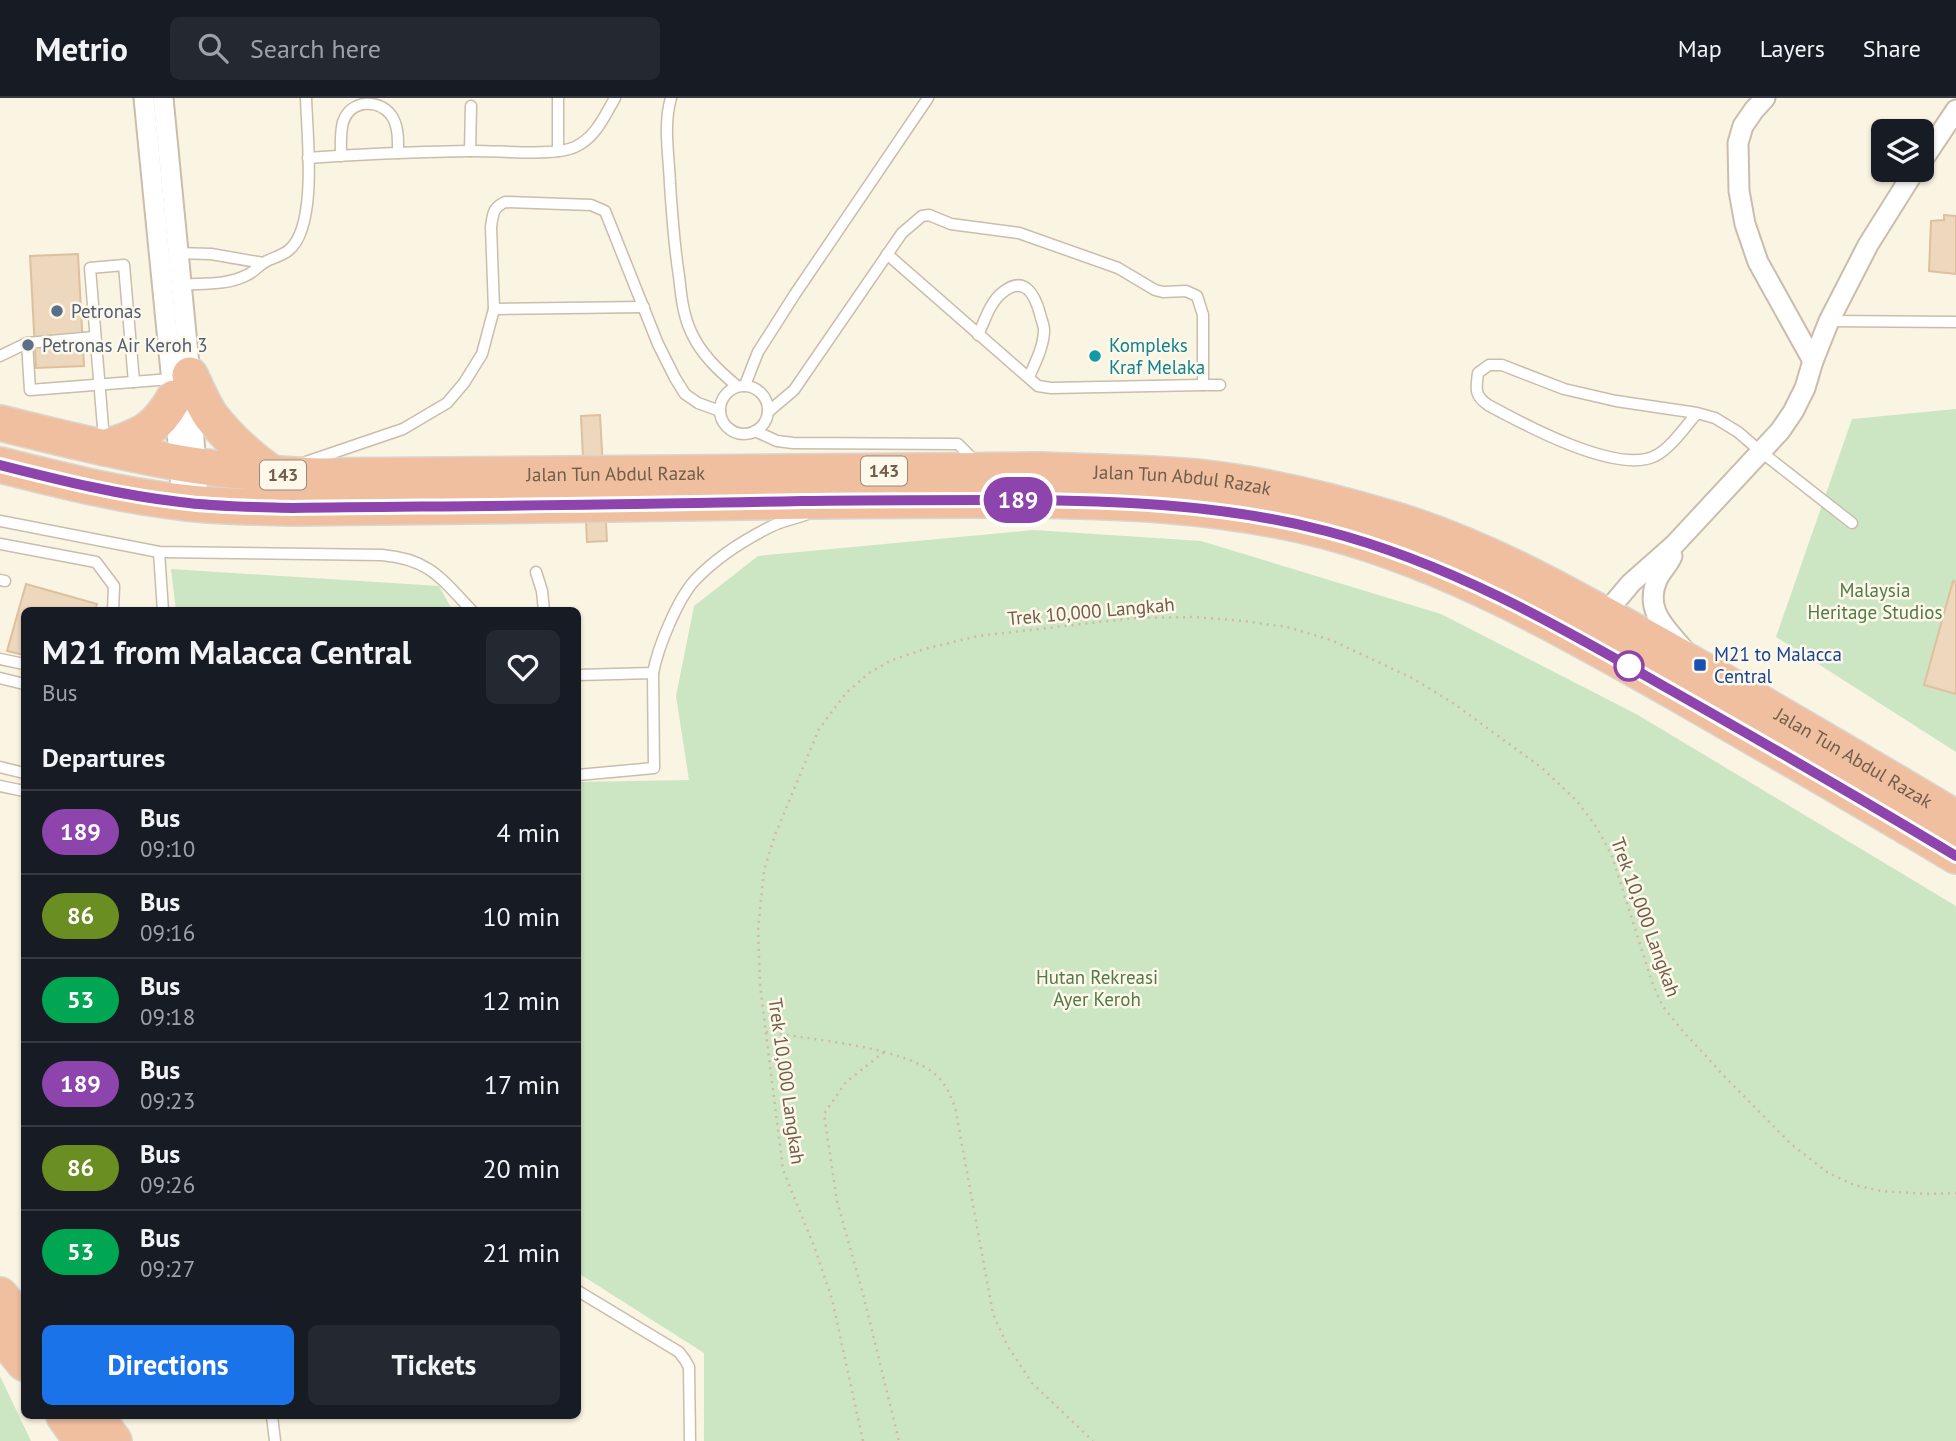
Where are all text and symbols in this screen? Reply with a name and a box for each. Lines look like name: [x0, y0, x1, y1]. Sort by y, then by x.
search box: [170, 17, 660, 80]
text: Metrio: [35, 27, 128, 70]
icon: search: [194, 29, 232, 67]
text: Search here: [250, 32, 381, 65]
text: Map: [1678, 33, 1722, 64]
text: Layers: [1760, 33, 1825, 64]
text: Share: [1863, 33, 1921, 64]
map controls: [1871, 119, 1934, 182]
button: layers: [1871, 119, 1934, 182]
place label: Petronas: [71, 299, 142, 323]
marker: Petronas: [49, 303, 65, 319]
place label: Petronas Air Keroh 3: [42, 333, 208, 357]
place label: Kompleks Kraf Melaka: [1109, 333, 1205, 379]
marker: Petronas Air Keroh 3: [20, 337, 36, 353]
marker: Kompleks Kraf Melaka: [1087, 348, 1103, 364]
road number: 143: [861, 456, 907, 486]
road number: 143: [260, 460, 306, 489]
street label: Jalan Tun Abdul Razak: [1092, 460, 1273, 500]
street label: Jalan Tun Abdul Razak: [525, 461, 705, 486]
line badge: 189: [978, 477, 1058, 523]
text: 189: [998, 484, 1038, 515]
park label: Malaysia Heritage Studios: [1807, 578, 1943, 624]
street label: Trek 10,000 Langkah: [1006, 592, 1176, 630]
text: M21 from Malacca Central: [42, 630, 411, 673]
button: heart: [486, 630, 560, 704]
place label: M21 to Malacca Central: [1714, 642, 1842, 688]
unlabelled marker: [1614, 651, 1644, 681]
marker: M21 to Malacca Central: [1692, 657, 1708, 673]
text: Bus: [42, 678, 78, 707]
street label: Jalan Tun Abdul Razak: [1770, 701, 1937, 813]
text: Departures: [42, 741, 165, 774]
text: Bus: [140, 801, 180, 834]
text: 189: [60, 816, 101, 847]
text: 4 min: [497, 816, 560, 849]
text: 09:10: [140, 834, 195, 863]
street label: Trek 10,000 Langkah: [1606, 834, 1686, 1000]
text: Bus: [140, 885, 180, 918]
text: 86: [67, 900, 94, 931]
text: 10 min: [482, 900, 560, 933]
text: 09:16: [140, 918, 195, 947]
park label: Hutan Rekreasi Ayer Keroh: [1036, 965, 1158, 1011]
text: Bus: [140, 969, 180, 1002]
text: 53: [67, 984, 94, 1015]
text: 12 min: [482, 984, 560, 1017]
street label: Trek 10,000 Langkah: [763, 996, 811, 1166]
text: 09:18: [140, 1002, 195, 1031]
text: Bus: [140, 1053, 180, 1086]
text: 189: [60, 1068, 101, 1099]
text: 17 min: [484, 1068, 560, 1101]
text: 09:23: [140, 1086, 195, 1115]
text: Bus: [140, 1137, 180, 1170]
text: 86: [67, 1152, 94, 1183]
text: 20 min: [482, 1152, 560, 1185]
text: 09:26: [140, 1170, 195, 1199]
text: Bus: [140, 1221, 180, 1254]
text: 53: [67, 1236, 94, 1267]
text: 21 min: [482, 1236, 560, 1269]
text: 09:27: [140, 1254, 195, 1283]
button: Directions: [42, 1325, 294, 1405]
button: Tickets: [308, 1325, 560, 1405]

